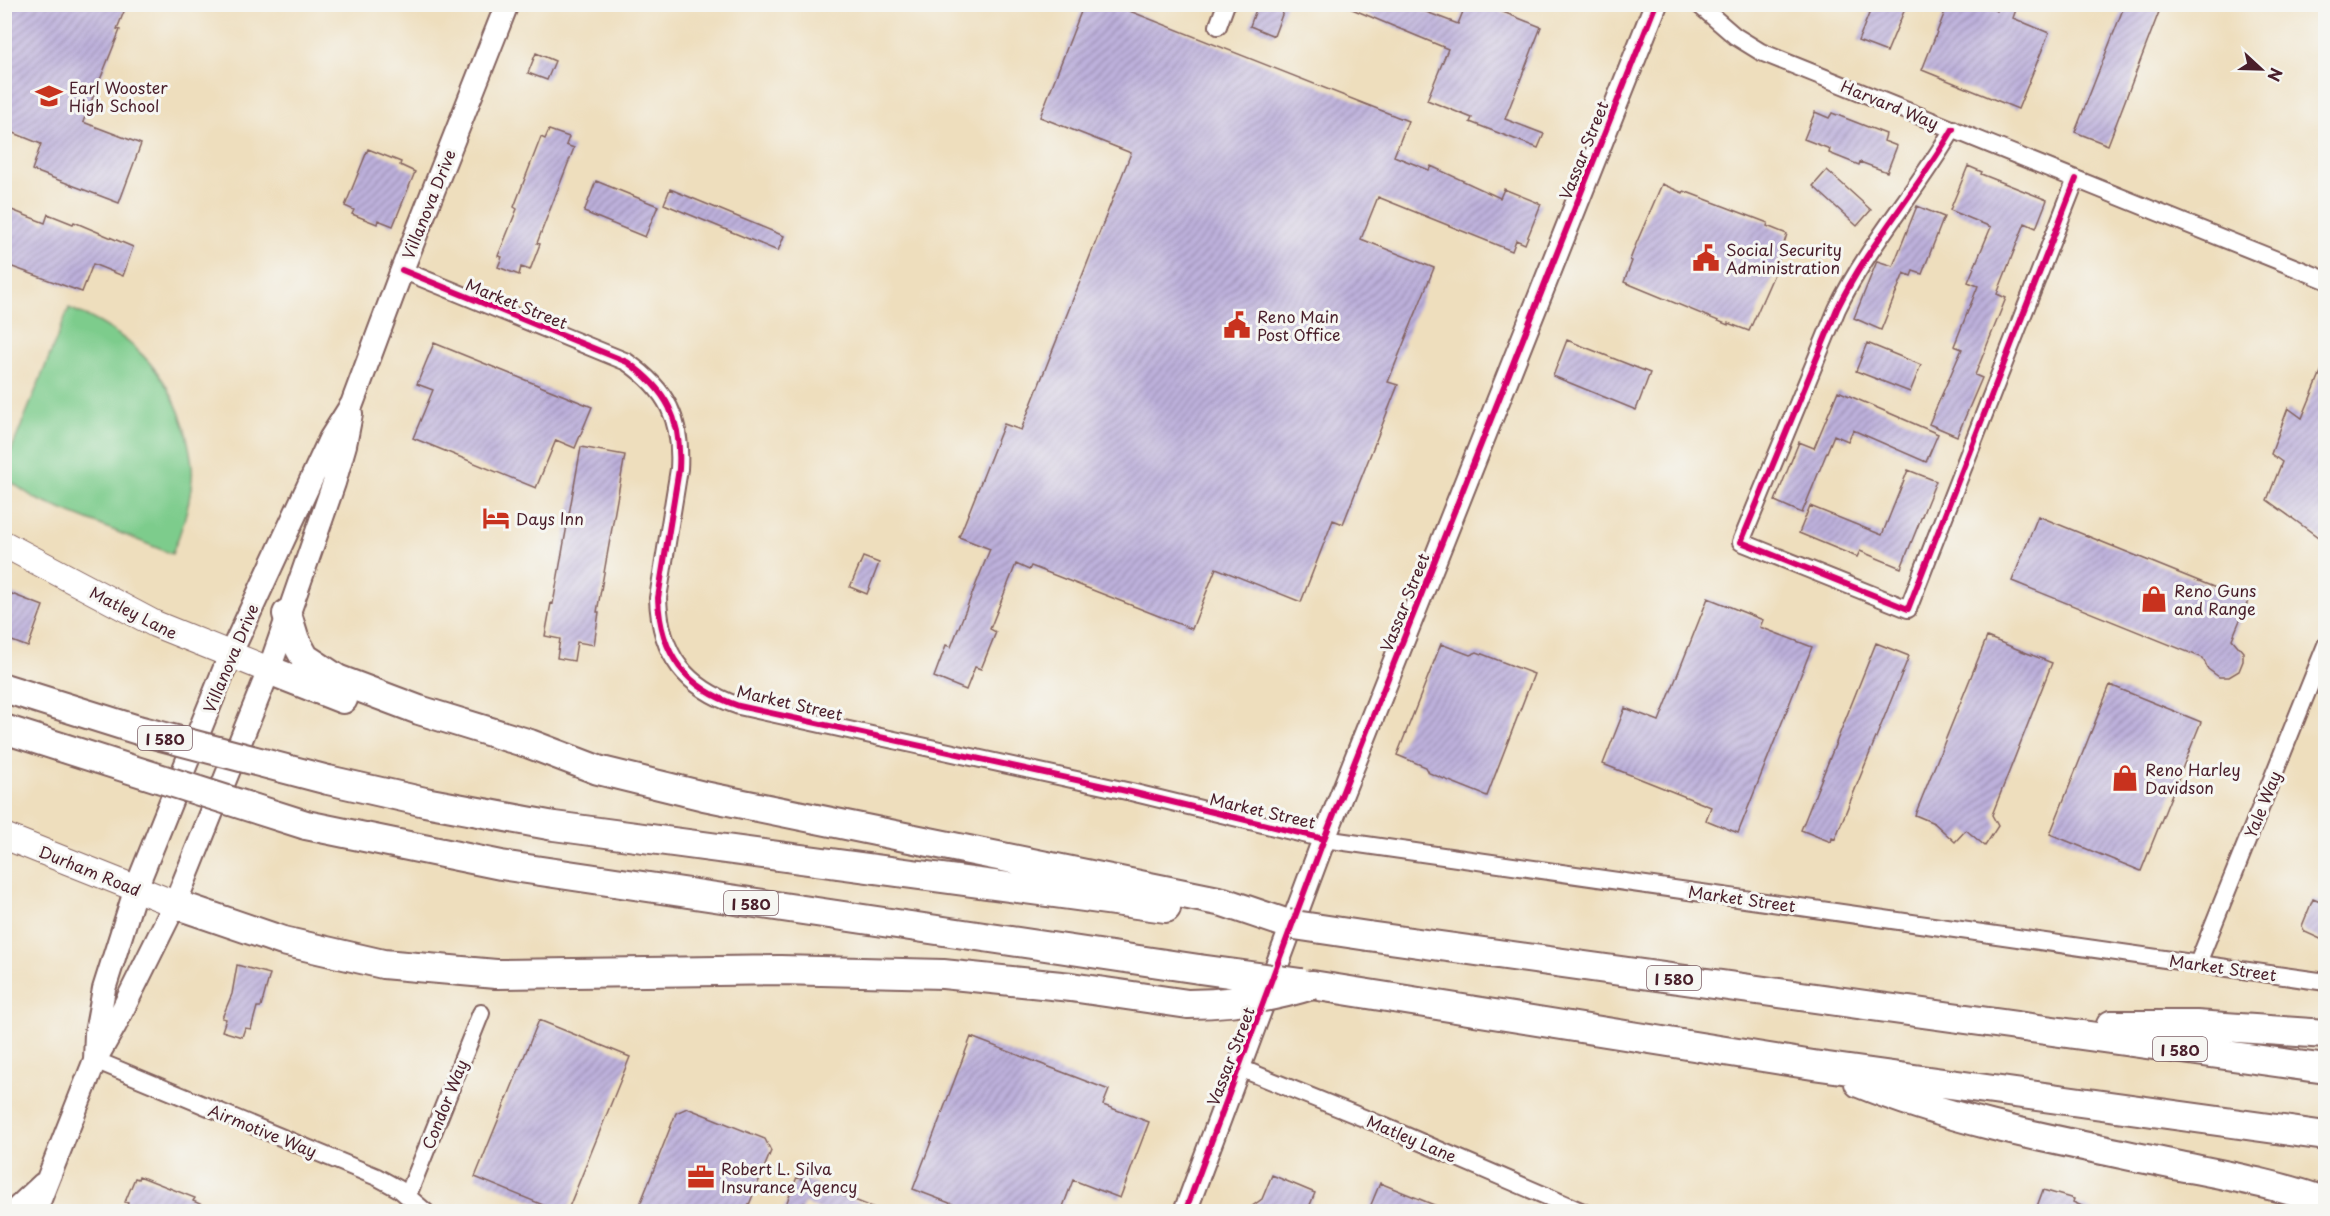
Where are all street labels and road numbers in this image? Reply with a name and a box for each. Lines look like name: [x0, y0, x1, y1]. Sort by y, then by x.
street label: Harvard Way: [1837, 73, 1943, 135]
street label: Vassar Street: [1552, 97, 1614, 203]
street label: Villanova Drive: [395, 146, 461, 262]
street label: Market Street: [462, 272, 572, 335]
street label: Vassar Street: [1373, 549, 1435, 655]
street label: Matley Lane: [86, 580, 182, 644]
street label: Villanova Drive: [196, 600, 264, 716]
street label: Market Street: [735, 678, 846, 726]
road number: I 580: [138, 726, 192, 750]
street label: Yale Way: [2238, 767, 2286, 841]
street label: Market Street: [1208, 786, 1319, 834]
street label: Durham Road: [35, 839, 145, 901]
street label: Market Street: [1687, 879, 1798, 917]
road number: I 580: [724, 891, 778, 915]
street label: Market Street: [2168, 948, 2279, 986]
road number: I 580: [1647, 966, 1701, 990]
street label: Vassar Street: [1200, 1003, 1260, 1109]
road number: I 580: [2153, 1037, 2207, 1061]
street label: Condor Way: [415, 1055, 473, 1153]
street label: Airmotive Way: [205, 1097, 321, 1163]
street label: Matley Lane: [1363, 1108, 1461, 1168]

